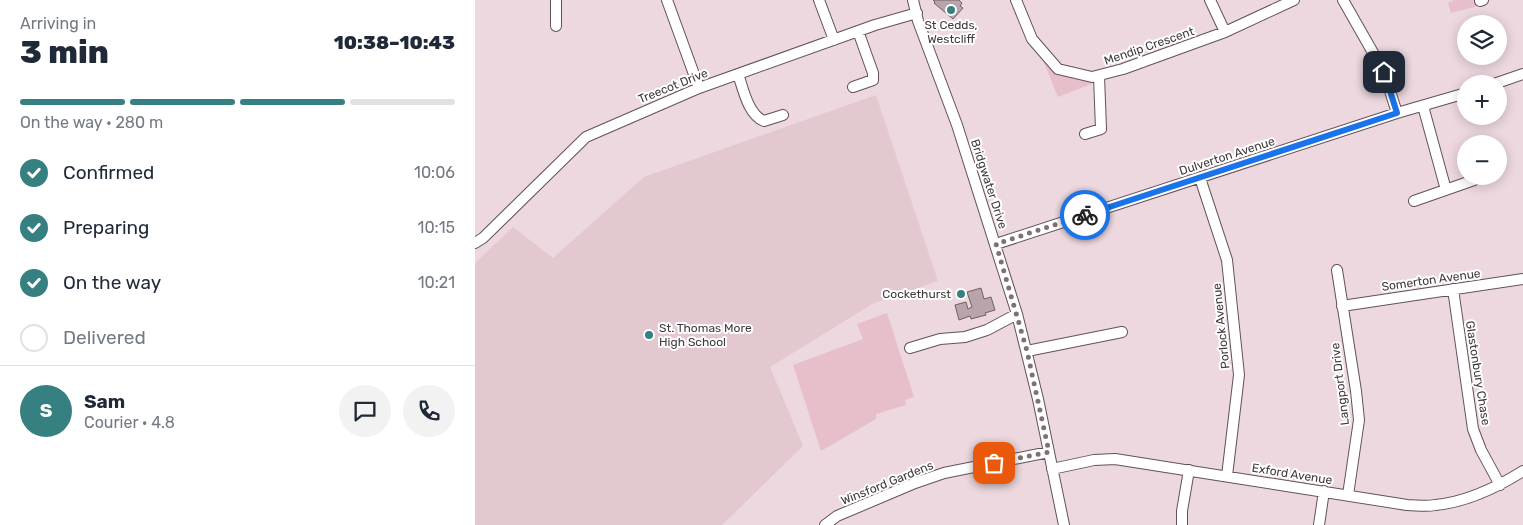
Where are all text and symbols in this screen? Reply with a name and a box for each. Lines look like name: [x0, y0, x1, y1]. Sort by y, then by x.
marker: St Cedds, Westcliff: [945, 4, 957, 16]
text: Arriving in: [20, 14, 96, 33]
map controls: [1457, 15, 1507, 185]
button: layers: [1457, 15, 1507, 65]
place label: St Cedds, Westcliff: [924, 18, 978, 46]
street label: Mendip Crescent: [1102, 24, 1196, 68]
text: 10:38–10:43: [334, 31, 455, 54]
text: 3 min: [20, 33, 109, 71]
pin: [1363, 51, 1405, 93]
icon: home: [1370, 58, 1398, 86]
street label: Treecot Drive: [636, 66, 710, 106]
button: +: [1457, 75, 1507, 125]
text: On the way · 280 m: [20, 113, 163, 132]
street label: Dulverton Avenue: [1177, 134, 1277, 178]
button: −: [1457, 135, 1507, 185]
street label: Bridgwater Drive: [968, 137, 1010, 231]
icon: check: [20, 159, 48, 187]
text: Confirmed: [63, 161, 154, 184]
text: 10:06: [414, 163, 455, 182]
courier: [1060, 190, 1110, 240]
icon: bike: [1071, 201, 1099, 229]
icon: check: [20, 214, 48, 242]
text: Preparing: [63, 216, 149, 239]
text: 10:15: [418, 218, 455, 237]
street label: Somerton Avenue: [1381, 266, 1482, 294]
icon: check: [20, 269, 48, 297]
text: On the way: [63, 271, 161, 294]
text: 10:21: [418, 273, 455, 292]
street label: Porlock Avenue: [1210, 282, 1232, 370]
place label: Cockethurst: [882, 287, 951, 301]
marker: Cockethurst: [955, 288, 967, 300]
street label: Glastonbury Chase: [1463, 320, 1493, 427]
place label: St. Thomas More High School: [659, 321, 752, 349]
text: Delivered: [63, 326, 146, 349]
marker: St. Thomas More High School: [643, 329, 655, 341]
street label: Langport Drive: [1328, 342, 1352, 426]
button: chat: [339, 385, 391, 437]
button: phone: [403, 385, 455, 437]
text: Sam: [84, 390, 125, 413]
text: S: [40, 399, 52, 422]
text: Courier · 4.8: [84, 413, 175, 432]
pin: [973, 442, 1015, 484]
icon: bag: [980, 449, 1008, 477]
street label: Winsford Gardens: [839, 458, 935, 508]
street label: Exford Avenue: [1251, 461, 1334, 487]

